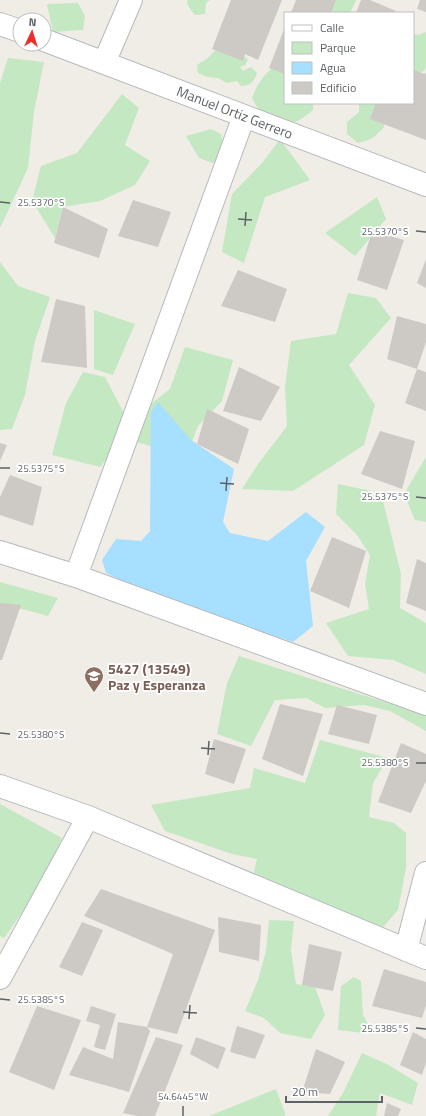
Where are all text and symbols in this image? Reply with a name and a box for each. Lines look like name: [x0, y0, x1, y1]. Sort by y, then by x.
north arrow: [12, 12, 52, 52]
legend: [284, 12, 414, 104]
text: N: [28, 14, 37, 30]
text: Calle: [320, 18, 344, 37]
text: Parque: [320, 38, 356, 57]
text: Agua: [320, 58, 346, 77]
text: Edificio: [320, 78, 356, 97]
street label: Manuel Ortiz Gerrero: [174, 80, 296, 144]
text: 25.5370°S: [18, 195, 64, 210]
text: 25.5370°S: [362, 224, 408, 239]
text: 25.5375°S: [18, 461, 64, 476]
text: 25.5375°S: [362, 489, 408, 504]
place label: 5427 (13549) Paz y Esperanza: [108, 658, 206, 695]
school or university icon: 5427 (13549) Paz y Esperanza: [83, 665, 105, 693]
text: 25.5380°S: [18, 727, 64, 742]
text: 25.5380°S: [362, 755, 408, 770]
text: 25.5385°S: [18, 992, 64, 1007]
text: 25.5385°S: [362, 1021, 408, 1036]
scale bar: [286, 1078, 382, 1104]
text: 20 m: [292, 1082, 318, 1101]
text: 54.6445°W: [158, 1089, 208, 1104]

